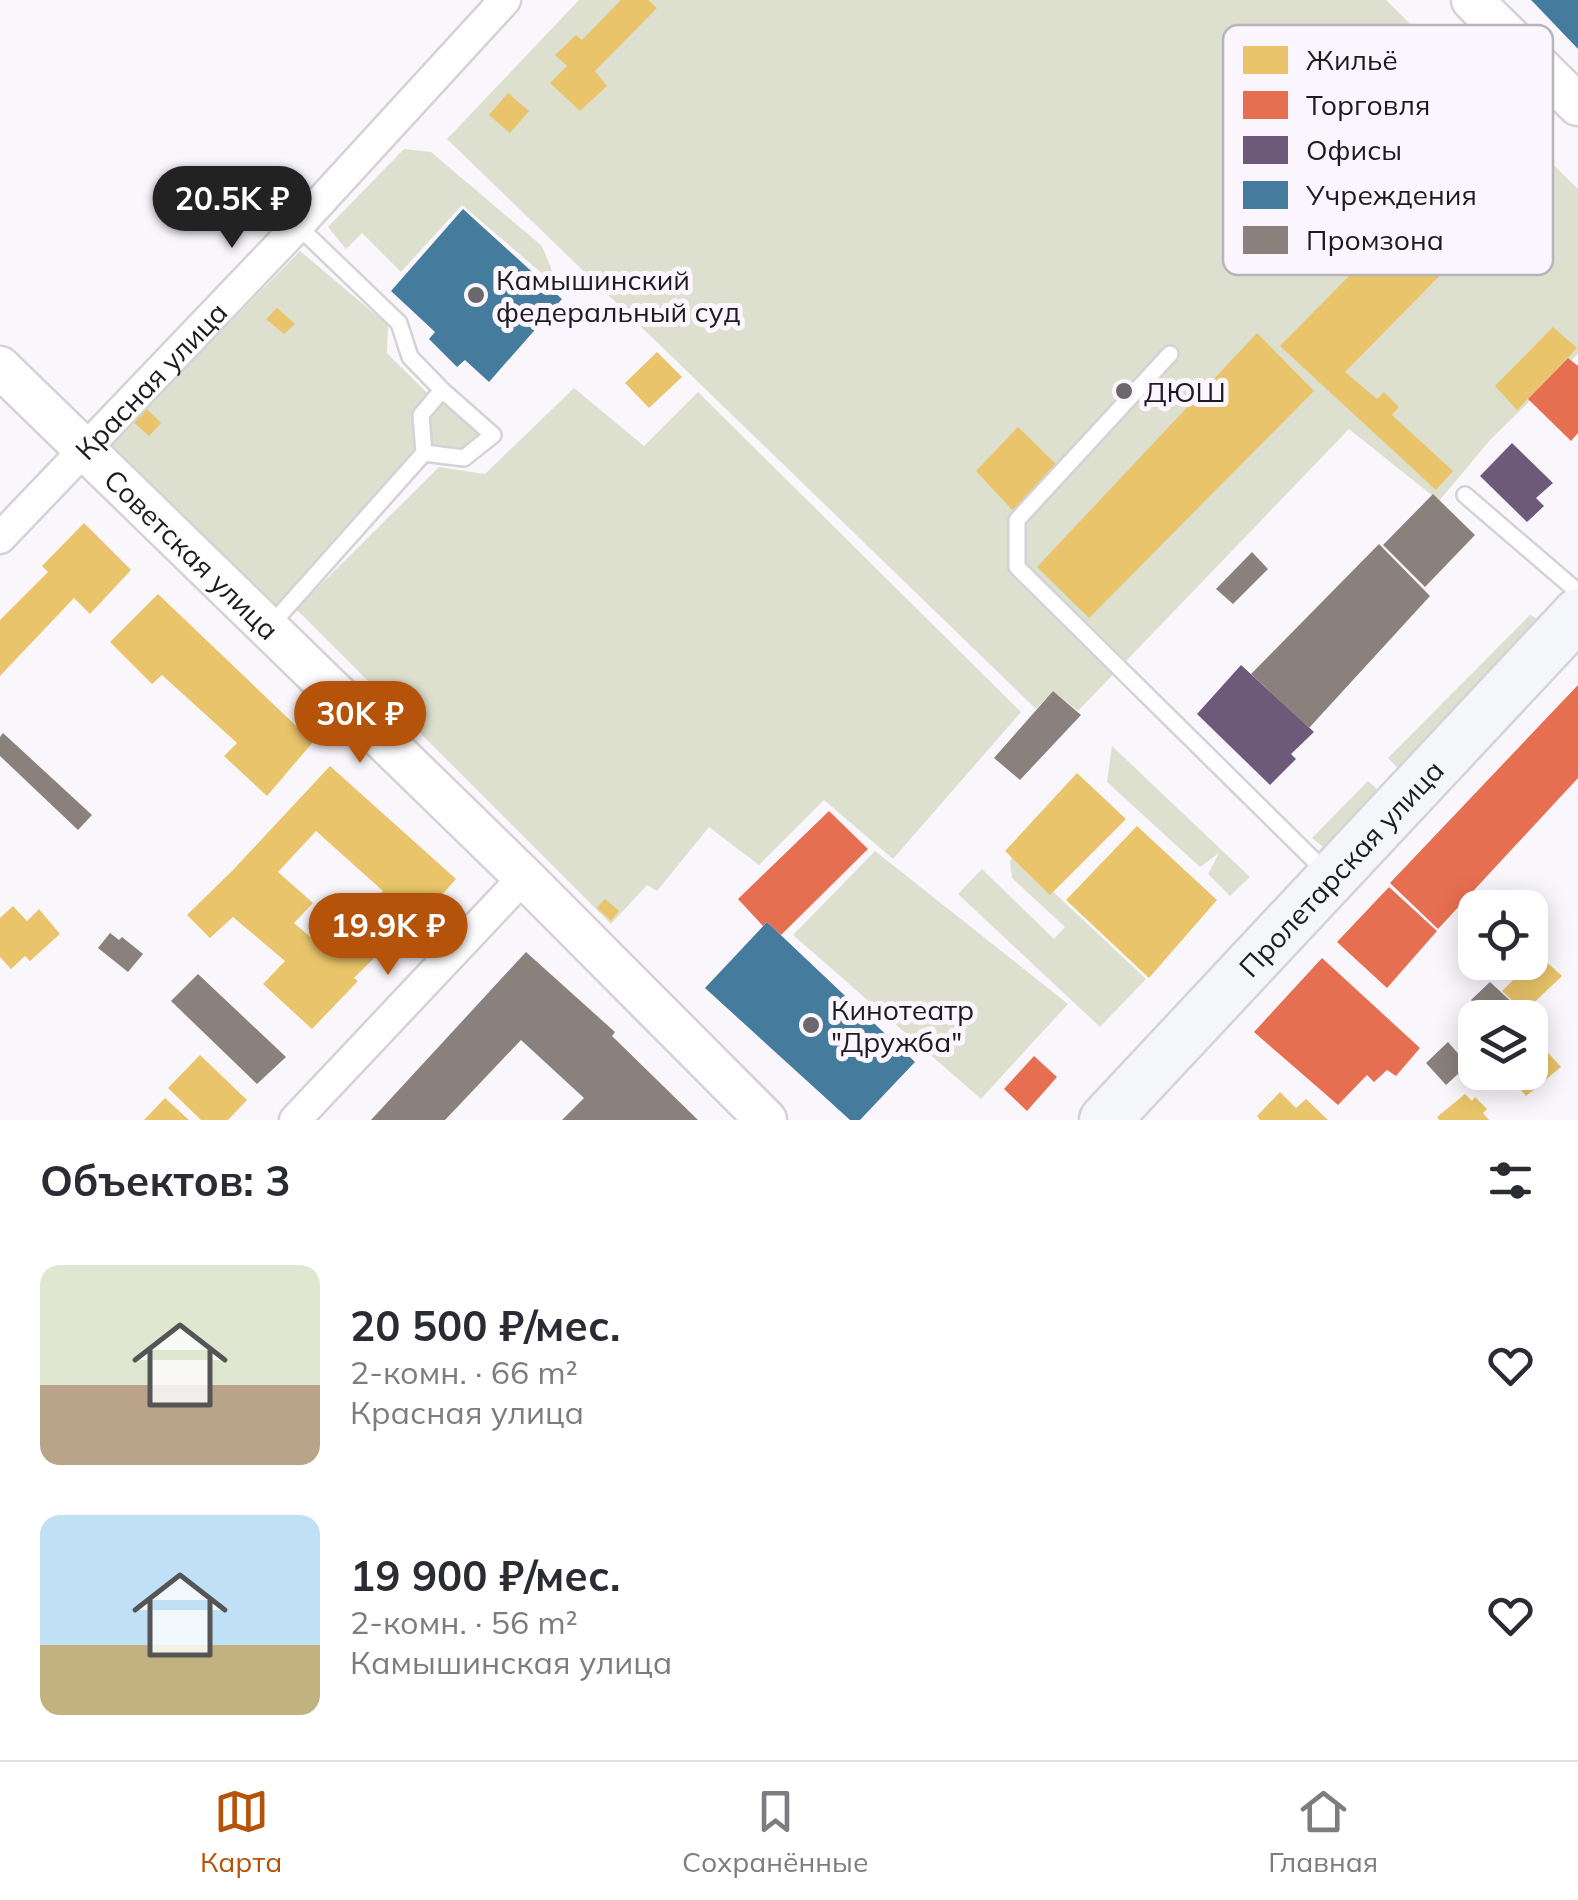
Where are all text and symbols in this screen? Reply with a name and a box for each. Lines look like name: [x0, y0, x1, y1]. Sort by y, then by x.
legend: [1223, 25, 1553, 275]
text: Жильё: [1306, 42, 1398, 77]
text: Торговля: [1306, 87, 1430, 122]
text: Офисы: [1306, 132, 1402, 167]
pin: 20.5K ₽: [140, 166, 324, 251]
text: Учреждения: [1305, 177, 1477, 212]
text: 20.5K ₽: [175, 178, 289, 218]
text: Промзона: [1306, 222, 1444, 257]
place label: Камышинский федеральный суд: [496, 262, 740, 329]
marker: Камышинский федеральный суд: [465, 284, 487, 306]
street label: Красная улица: [67, 294, 234, 467]
place label: ДЮШ: [1144, 374, 1226, 409]
marker: ДЮШ: [1113, 380, 1135, 402]
street label: Советская улица: [98, 461, 287, 647]
pin: 30K ₽: [290, 681, 430, 766]
text: 30K ₽: [316, 693, 404, 733]
street label: Пролетарская улица: [1231, 752, 1450, 984]
map controls: [1458, 890, 1548, 1090]
button: locate: [1458, 890, 1548, 980]
pin: 19.9K ₽: [296, 893, 480, 978]
text: 19.9K ₽: [331, 905, 445, 945]
place label: Кинотеатр "Дружба": [831, 992, 974, 1059]
button: layers: [1458, 1000, 1548, 1090]
marker: Кинотеатр "Дружба": [800, 1014, 822, 1036]
icon: filters: [1483, 1153, 1538, 1208]
text: Объектов: 3: [40, 1154, 290, 1207]
text: 20 500 ₽/мес.: [350, 1299, 620, 1352]
icon: home: [120, 1305, 240, 1425]
icon: heart: [1483, 1338, 1538, 1393]
text: 2-комн. · 66 m²: [350, 1352, 578, 1392]
text: Красная улица: [350, 1392, 584, 1432]
text: 19 900 ₽/мес.: [350, 1549, 620, 1602]
icon: home: [120, 1555, 240, 1675]
icon: heart: [1483, 1588, 1538, 1643]
text: 2-комн. · 56 m²: [350, 1602, 578, 1642]
text: Камышинская улица: [350, 1642, 672, 1682]
tab: Карта: [200, 1784, 282, 1879]
tab: Сохранённые: [682, 1784, 868, 1879]
tab: Главная: [1268, 1784, 1378, 1879]

